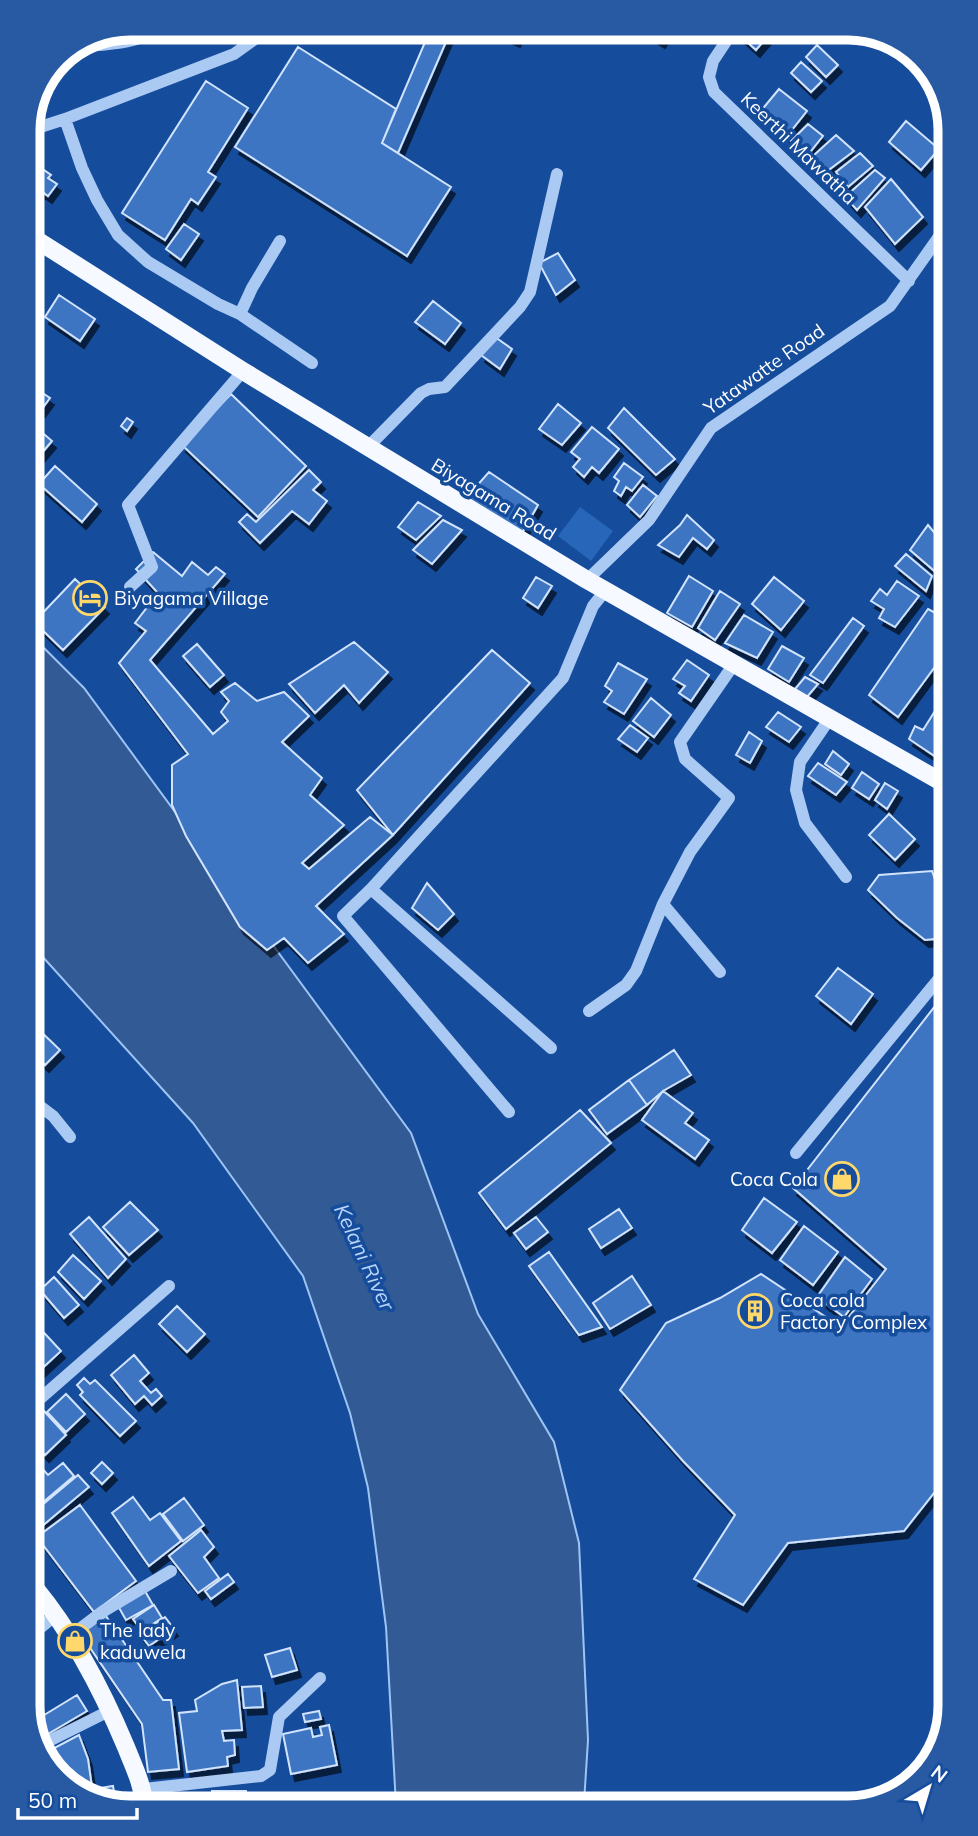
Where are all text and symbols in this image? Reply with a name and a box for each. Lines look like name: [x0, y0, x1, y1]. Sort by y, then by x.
street label: Keerthi Mawatha: [736, 87, 862, 209]
street label: Yatawatte Road: [698, 318, 829, 420]
street label: Biyagama Road: [427, 452, 561, 546]
hotel icon: Biyagama Village: [71, 579, 109, 617]
place label: Biyagama Village: [114, 586, 269, 610]
shop icon: Coca Cola: [823, 1160, 861, 1198]
place label: Coca Cola: [730, 1167, 818, 1191]
water label: Kelani River: [329, 1200, 402, 1316]
place label: Coca cola Factory Complex: [780, 1288, 927, 1334]
building icon: Coca cola Factory Complex: [736, 1292, 774, 1330]
place label: The lady kaduwela: [100, 1618, 186, 1664]
shop icon: The lady kaduwela: [56, 1622, 94, 1660]
north arrow: [894, 1752, 964, 1822]
text: N: [926, 1760, 953, 1787]
scale bar: [18, 1776, 136, 1820]
text: 50 m: [28, 1787, 77, 1813]

